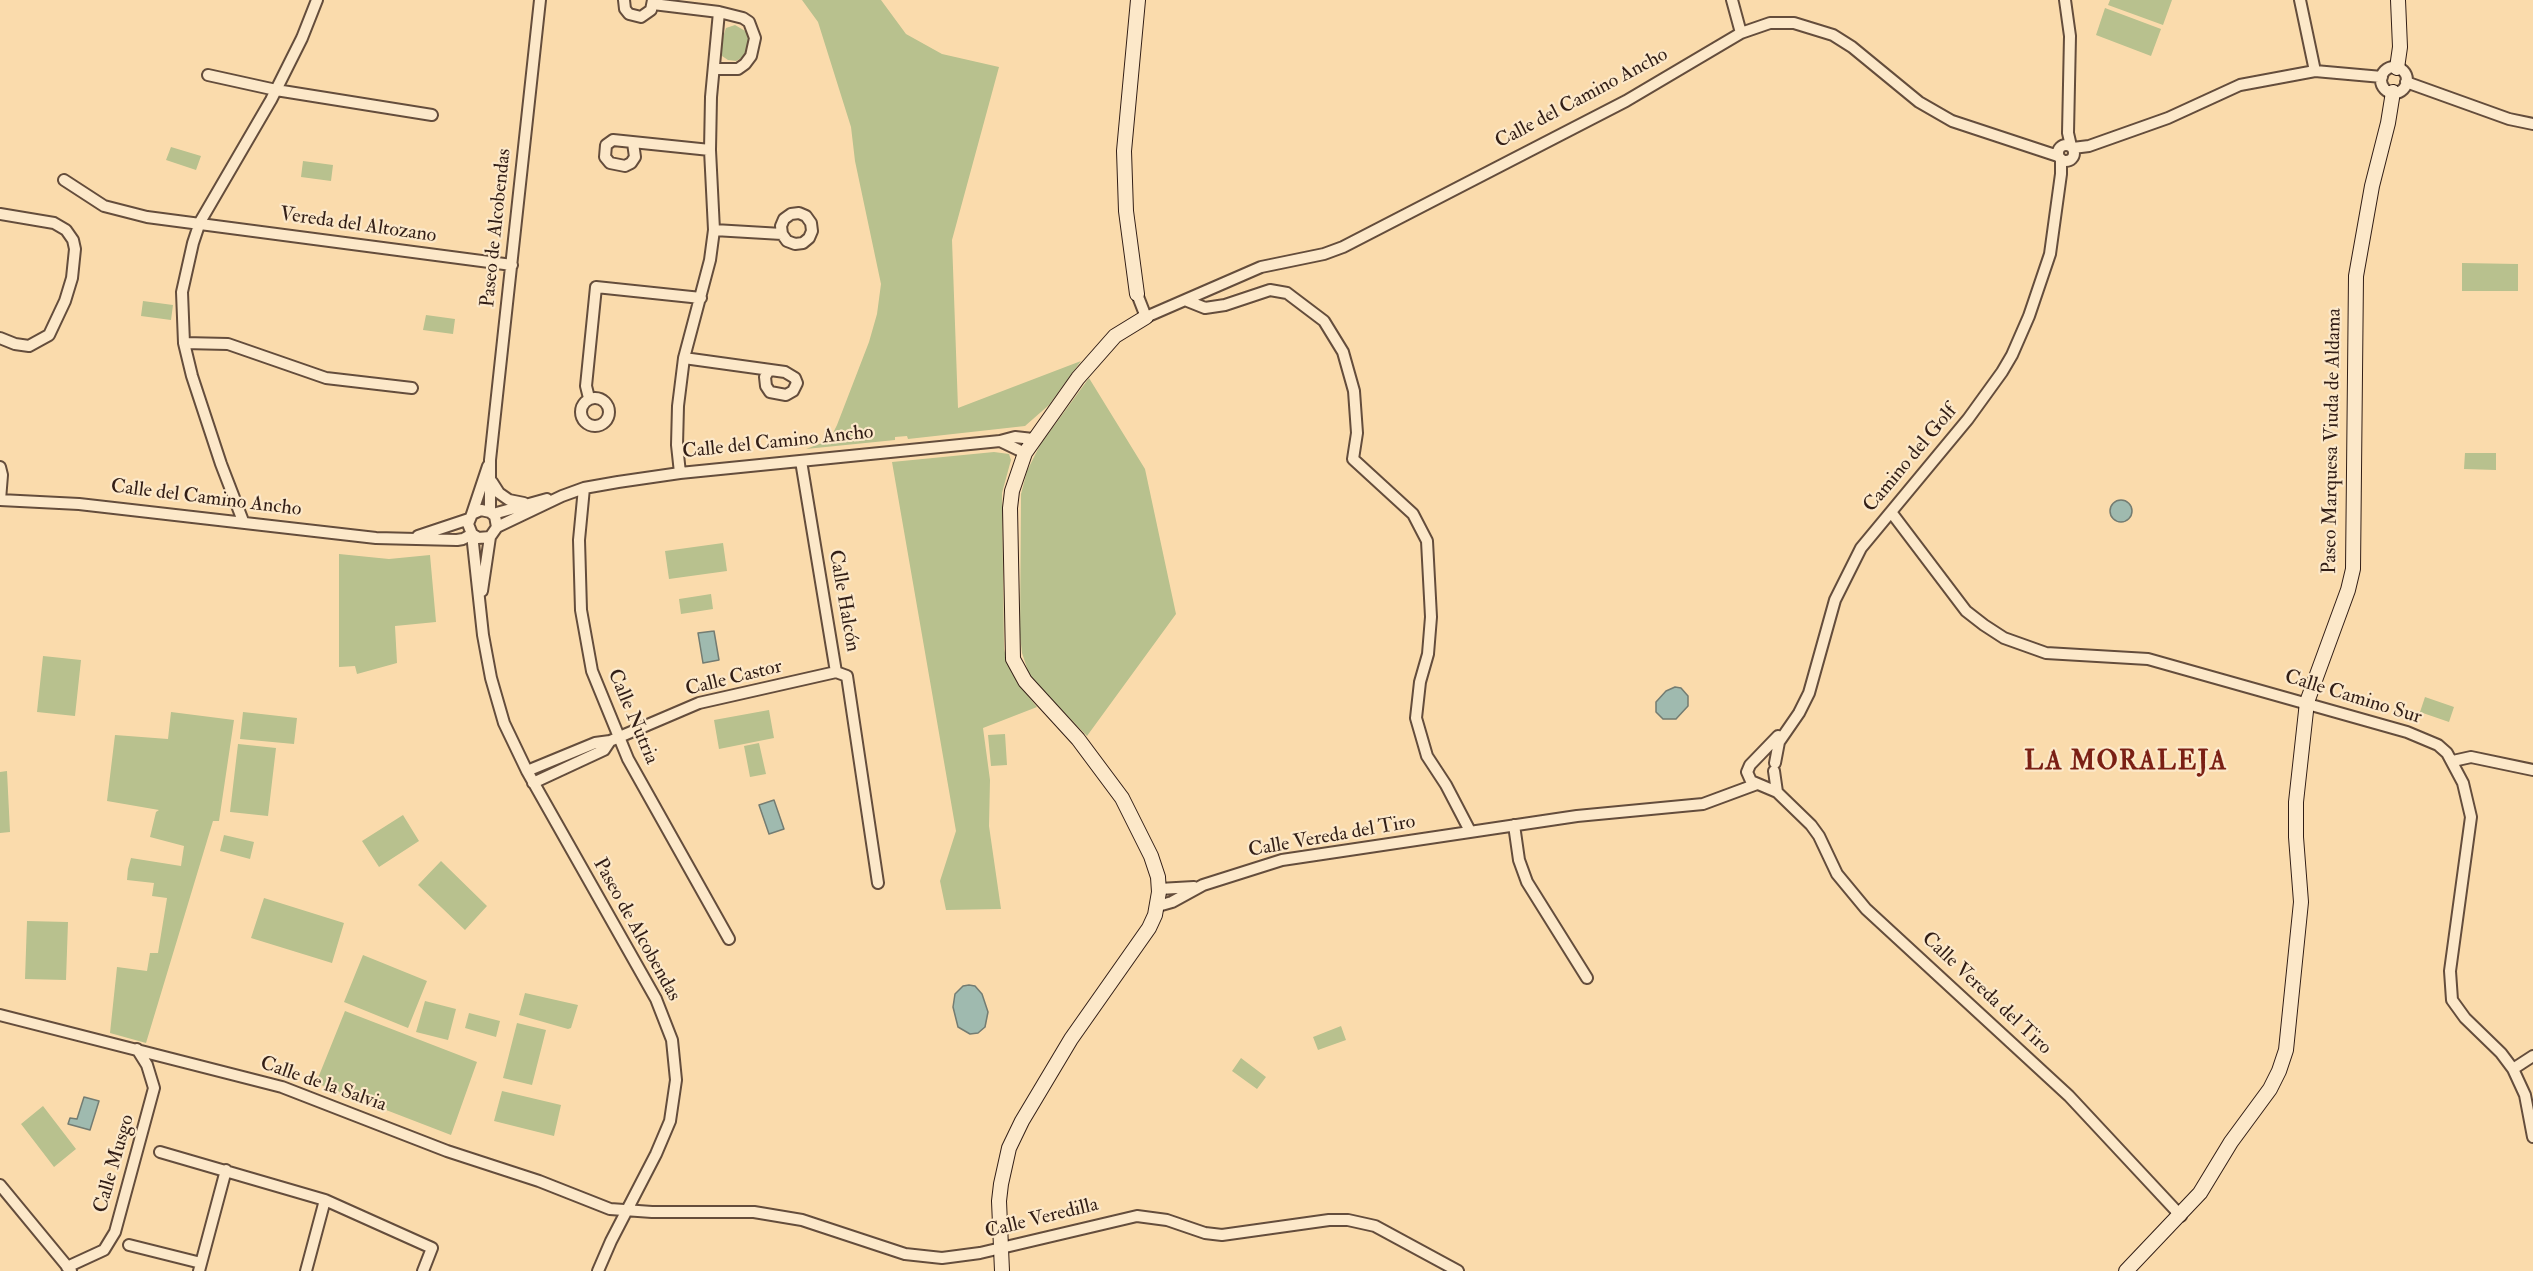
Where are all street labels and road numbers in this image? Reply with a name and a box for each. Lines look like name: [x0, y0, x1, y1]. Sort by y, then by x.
street label: Calle del Camino Ancho: [1492, 43, 1672, 155]
street label: Paseo de Alcobendas: [477, 147, 517, 309]
street label: Vereda del Altozano: [278, 203, 438, 249]
street label: Paseo Marquesa Viuda de Aldama: [2319, 308, 2347, 574]
street label: Camino del Golf: [1859, 400, 1963, 518]
street label: Calle del Camino Ancho: [681, 421, 875, 465]
street label: Calle del Camino Ancho: [109, 475, 303, 523]
street label: Calle Halcón: [822, 548, 864, 654]
street label: Calle Castor: [683, 655, 785, 703]
street label: Calle Nutria: [601, 666, 663, 768]
street label: Calle Camino Sur: [2282, 666, 2424, 730]
street label: Calle Vereda del Tiro: [1247, 811, 1417, 863]
street label: Paseo de Alcobendas: [587, 854, 685, 1006]
street label: Calle Vereda del Tiro: [1916, 928, 2056, 1060]
street label: Calle de la Salvia: [257, 1052, 389, 1118]
street label: Calle Musgo: [90, 1112, 140, 1216]
street label: Calle Veredilla: [983, 1193, 1101, 1245]

